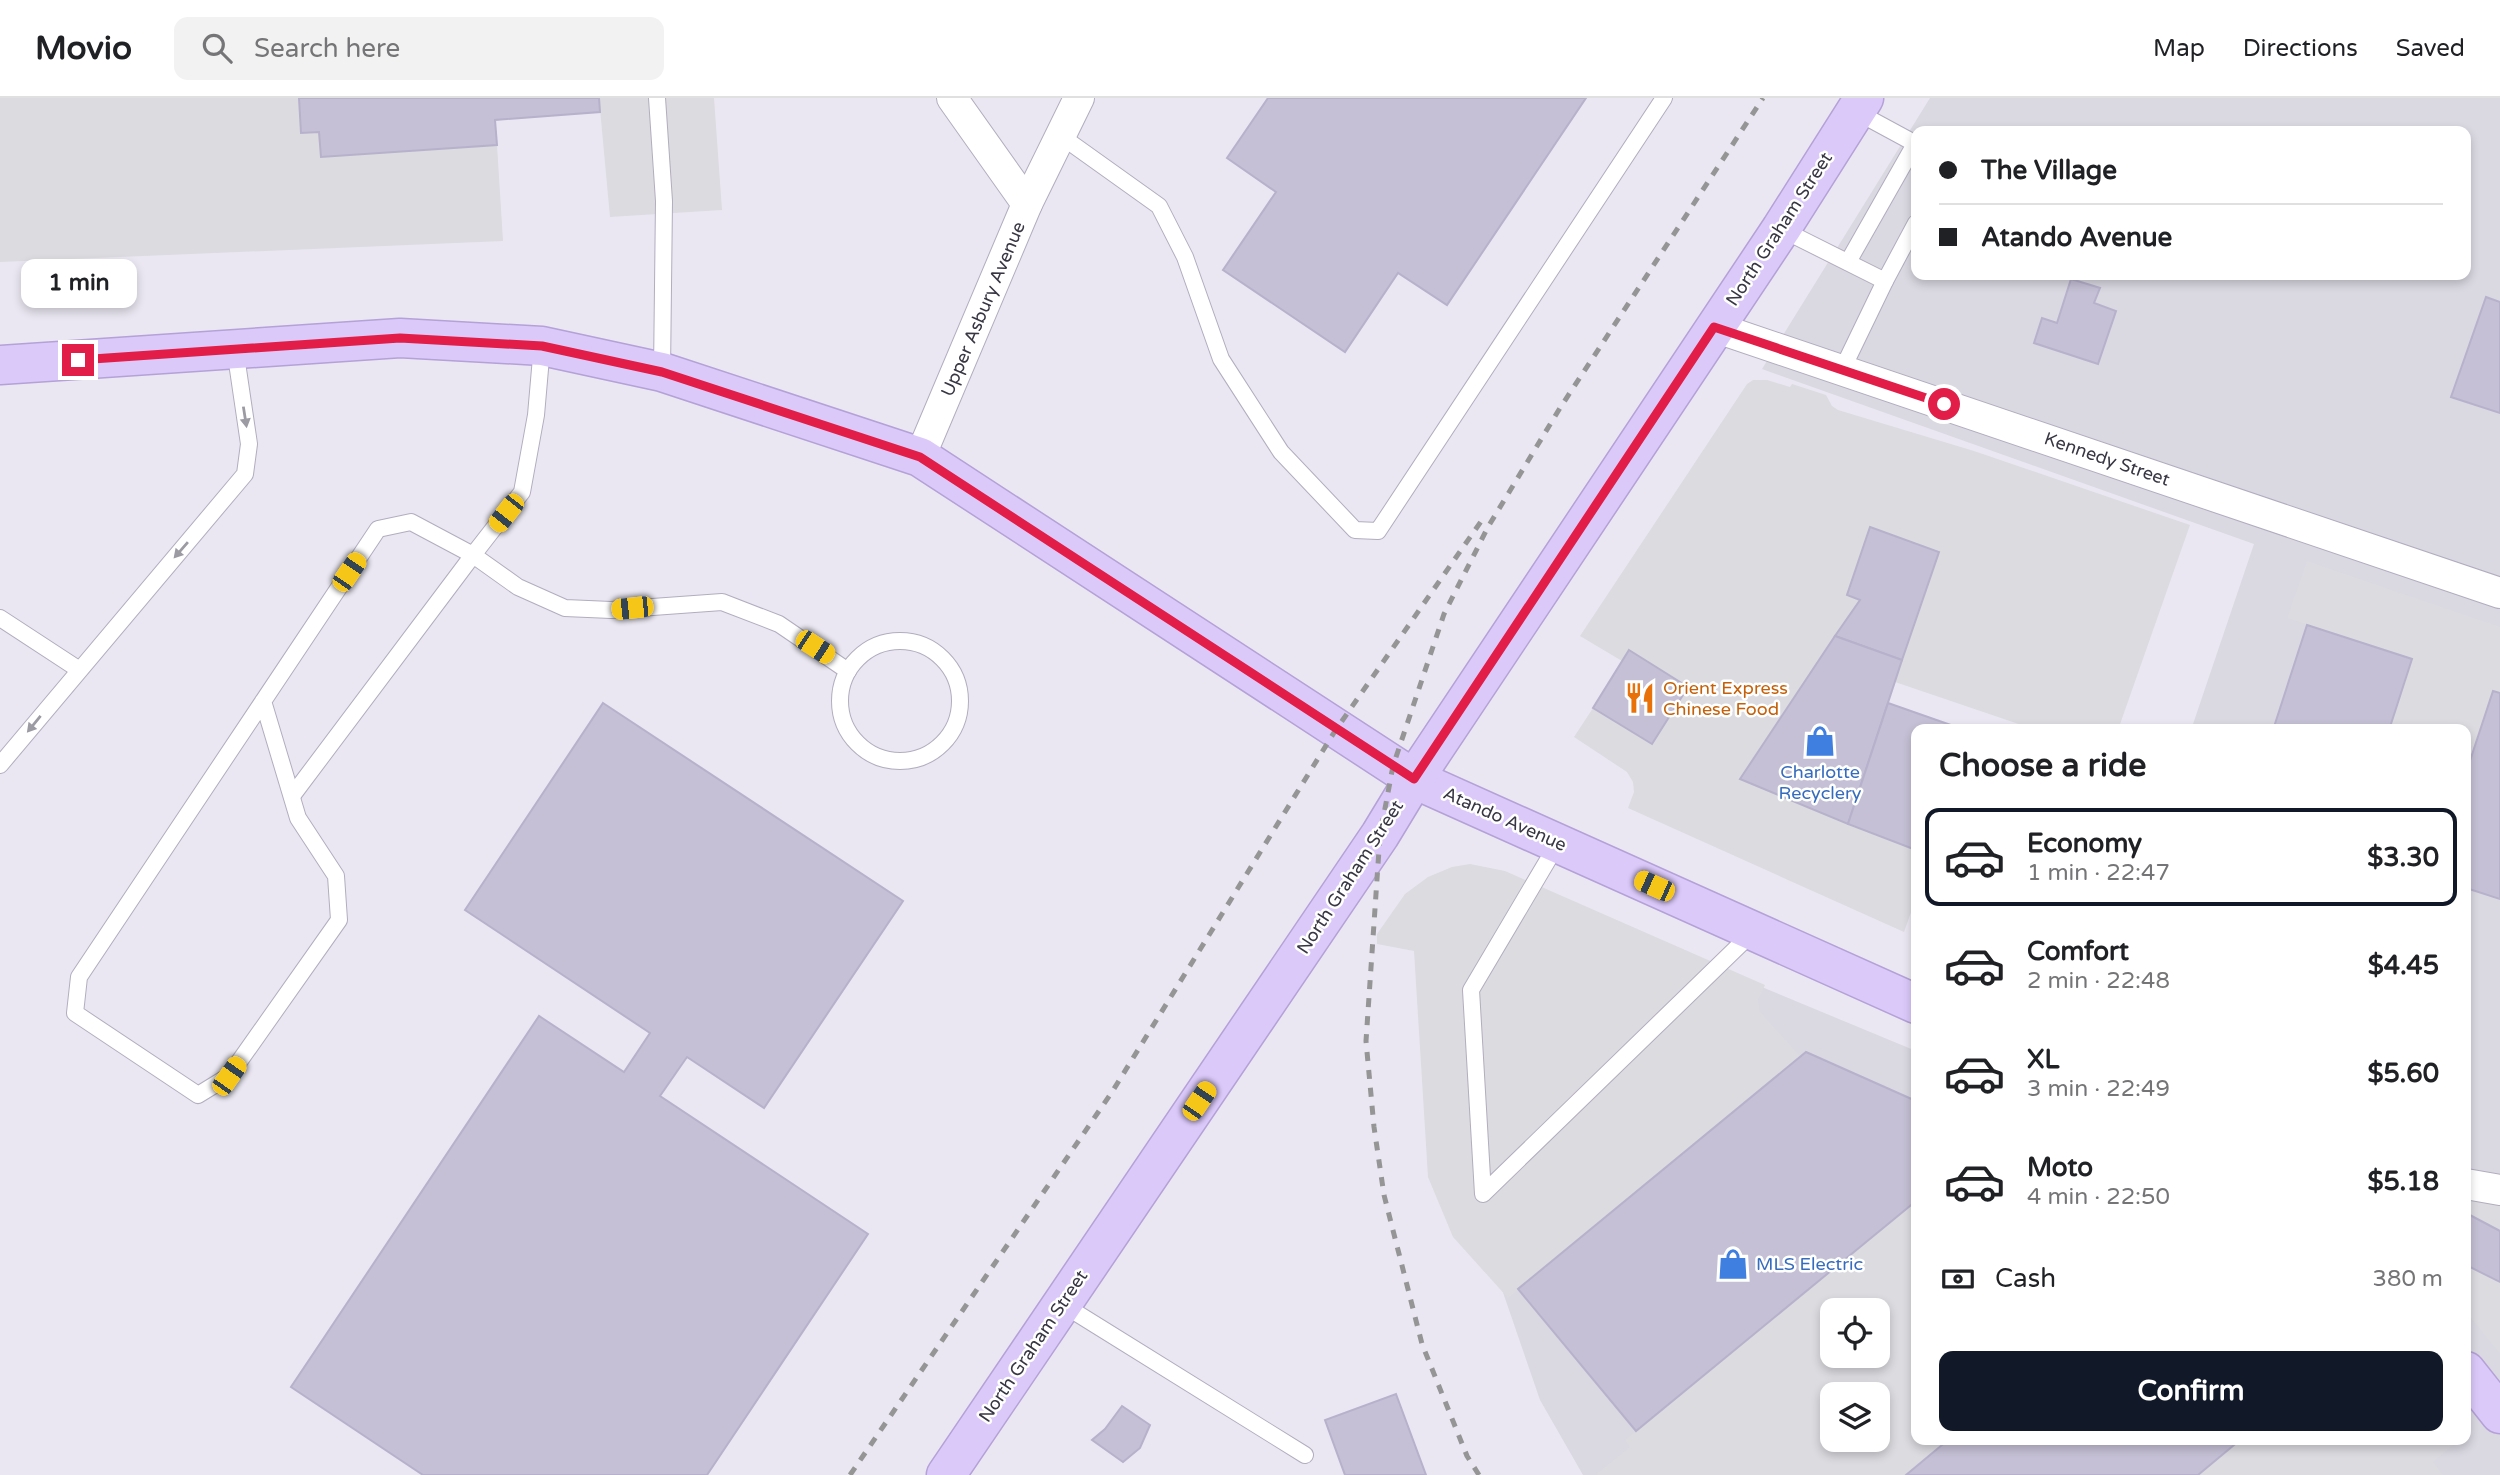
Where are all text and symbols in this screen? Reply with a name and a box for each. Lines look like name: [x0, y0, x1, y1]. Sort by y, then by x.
search box: [174, 17, 664, 80]
text: Movio: [35, 29, 132, 68]
icon: search: [198, 29, 236, 67]
text: Search here: [254, 33, 400, 64]
text: Map: [2153, 34, 2205, 63]
text: Directions: [2243, 34, 2358, 63]
text: Saved: [2396, 34, 2465, 63]
street label: North Graham Street: [1721, 148, 1837, 310]
text: The Village: [1981, 155, 2117, 186]
street label: Upper Asbury Avenue: [936, 218, 1030, 400]
text: Atando Avenue: [1981, 222, 2172, 253]
callout: 1 min: [20, 258, 136, 308]
text: 1 min: [48, 269, 110, 297]
route end: [62, 344, 94, 376]
route start: [1928, 388, 1960, 420]
one-way arrow: [240, 406, 251, 428]
street label: Kennedy Street: [2041, 427, 2173, 491]
car: [485, 490, 528, 536]
one-way arrow: [174, 541, 189, 558]
car: [329, 549, 370, 595]
car: [611, 595, 654, 621]
car: [792, 627, 839, 667]
place label: Orient Express Chinese Food: [1663, 677, 1788, 720]
restaurant icon: Orient Express Chinese Food: [1623, 681, 1657, 715]
one-way arrow: [27, 715, 42, 732]
shop icon: Charlotte Recyclery: [1803, 724, 1837, 758]
text: Choose a ride: [1939, 747, 2146, 785]
place label: Charlotte Recyclery: [1779, 761, 1862, 804]
street label: Atando Avenue: [1440, 782, 1570, 856]
street label: North Graham Street: [1292, 796, 1408, 958]
icon: car: [1943, 826, 2006, 889]
text: Economy: [2027, 828, 2142, 859]
text: $3.30: [2367, 842, 2439, 873]
text: 1 min · 22:47: [2027, 859, 2170, 887]
car: [1631, 868, 1678, 904]
icon: car: [1943, 934, 2006, 997]
text: Comfort: [2027, 936, 2129, 967]
text: $4.45: [2368, 950, 2439, 981]
text: 2 min · 22:48: [2027, 967, 2170, 995]
icon: car: [1943, 1042, 2006, 1105]
text: XL: [2027, 1044, 2059, 1075]
car: [209, 1053, 250, 1099]
text: $5.60: [2367, 1058, 2439, 1089]
text: 3 min · 22:49: [2027, 1075, 2170, 1103]
car: [1179, 1078, 1220, 1124]
icon: car: [1943, 1150, 2006, 1213]
text: Moto: [2027, 1152, 2093, 1183]
text: $5.18: [2367, 1166, 2439, 1197]
text: 4 min · 22:50: [2027, 1183, 2170, 1211]
shop icon: MLS Electric: [1716, 1247, 1750, 1281]
place label: MLS Electric: [1756, 1253, 1863, 1275]
icon: cash: [1939, 1260, 1977, 1298]
text: Cash: [1995, 1263, 2056, 1294]
text: 380 m: [2373, 1265, 2443, 1293]
street label: North Graham Street: [974, 1266, 1092, 1426]
map controls: [1820, 1298, 1890, 1452]
button: locate: [1820, 1298, 1890, 1368]
button: Confirm: [1939, 1351, 2443, 1431]
button: layers: [1820, 1382, 1890, 1452]

